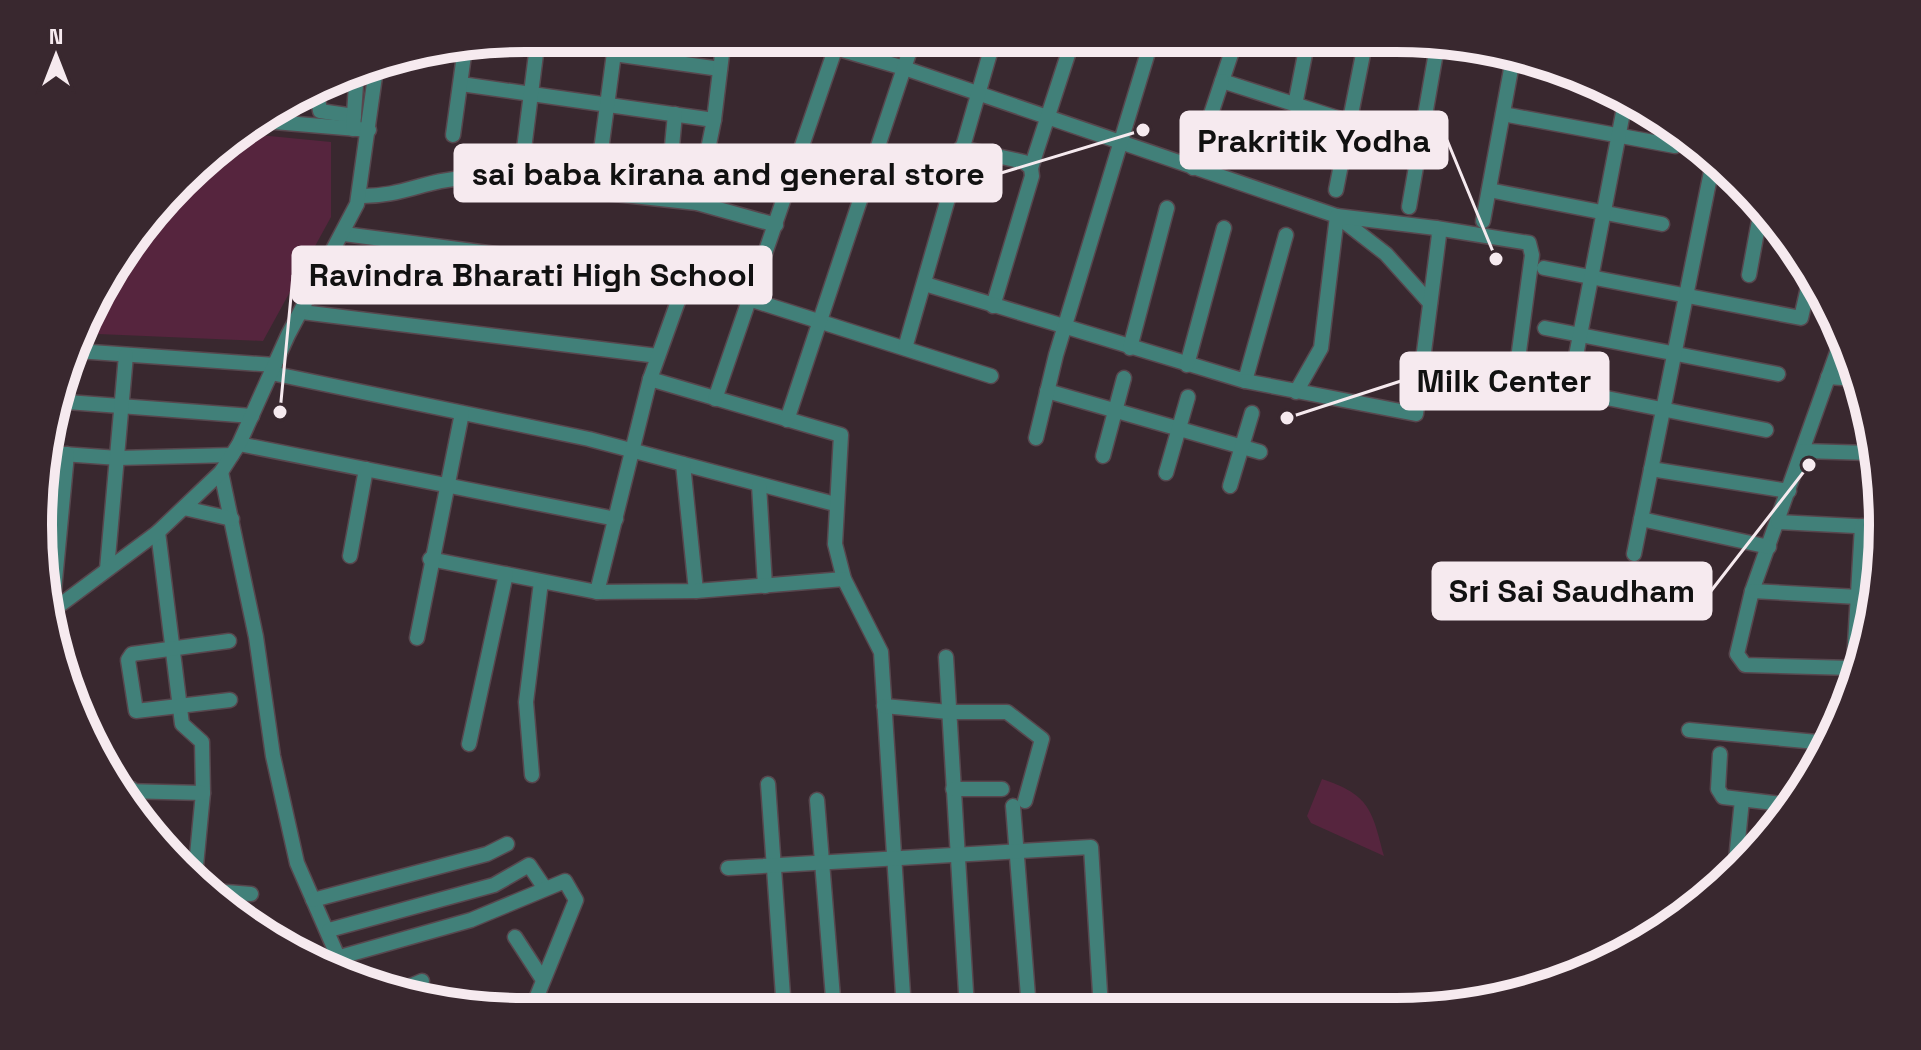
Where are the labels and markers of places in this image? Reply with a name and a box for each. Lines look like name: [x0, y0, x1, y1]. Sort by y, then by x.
callout: Prakritik Yodha: [1181, 112, 1447, 168]
callout: sai baba kirana and general store: [455, 145, 1001, 201]
callout: Ravindra Bharati High School: [293, 247, 771, 303]
callout: Milk Center: [1401, 353, 1608, 409]
callout: Sri Sai Saudham: [1433, 563, 1711, 619]

